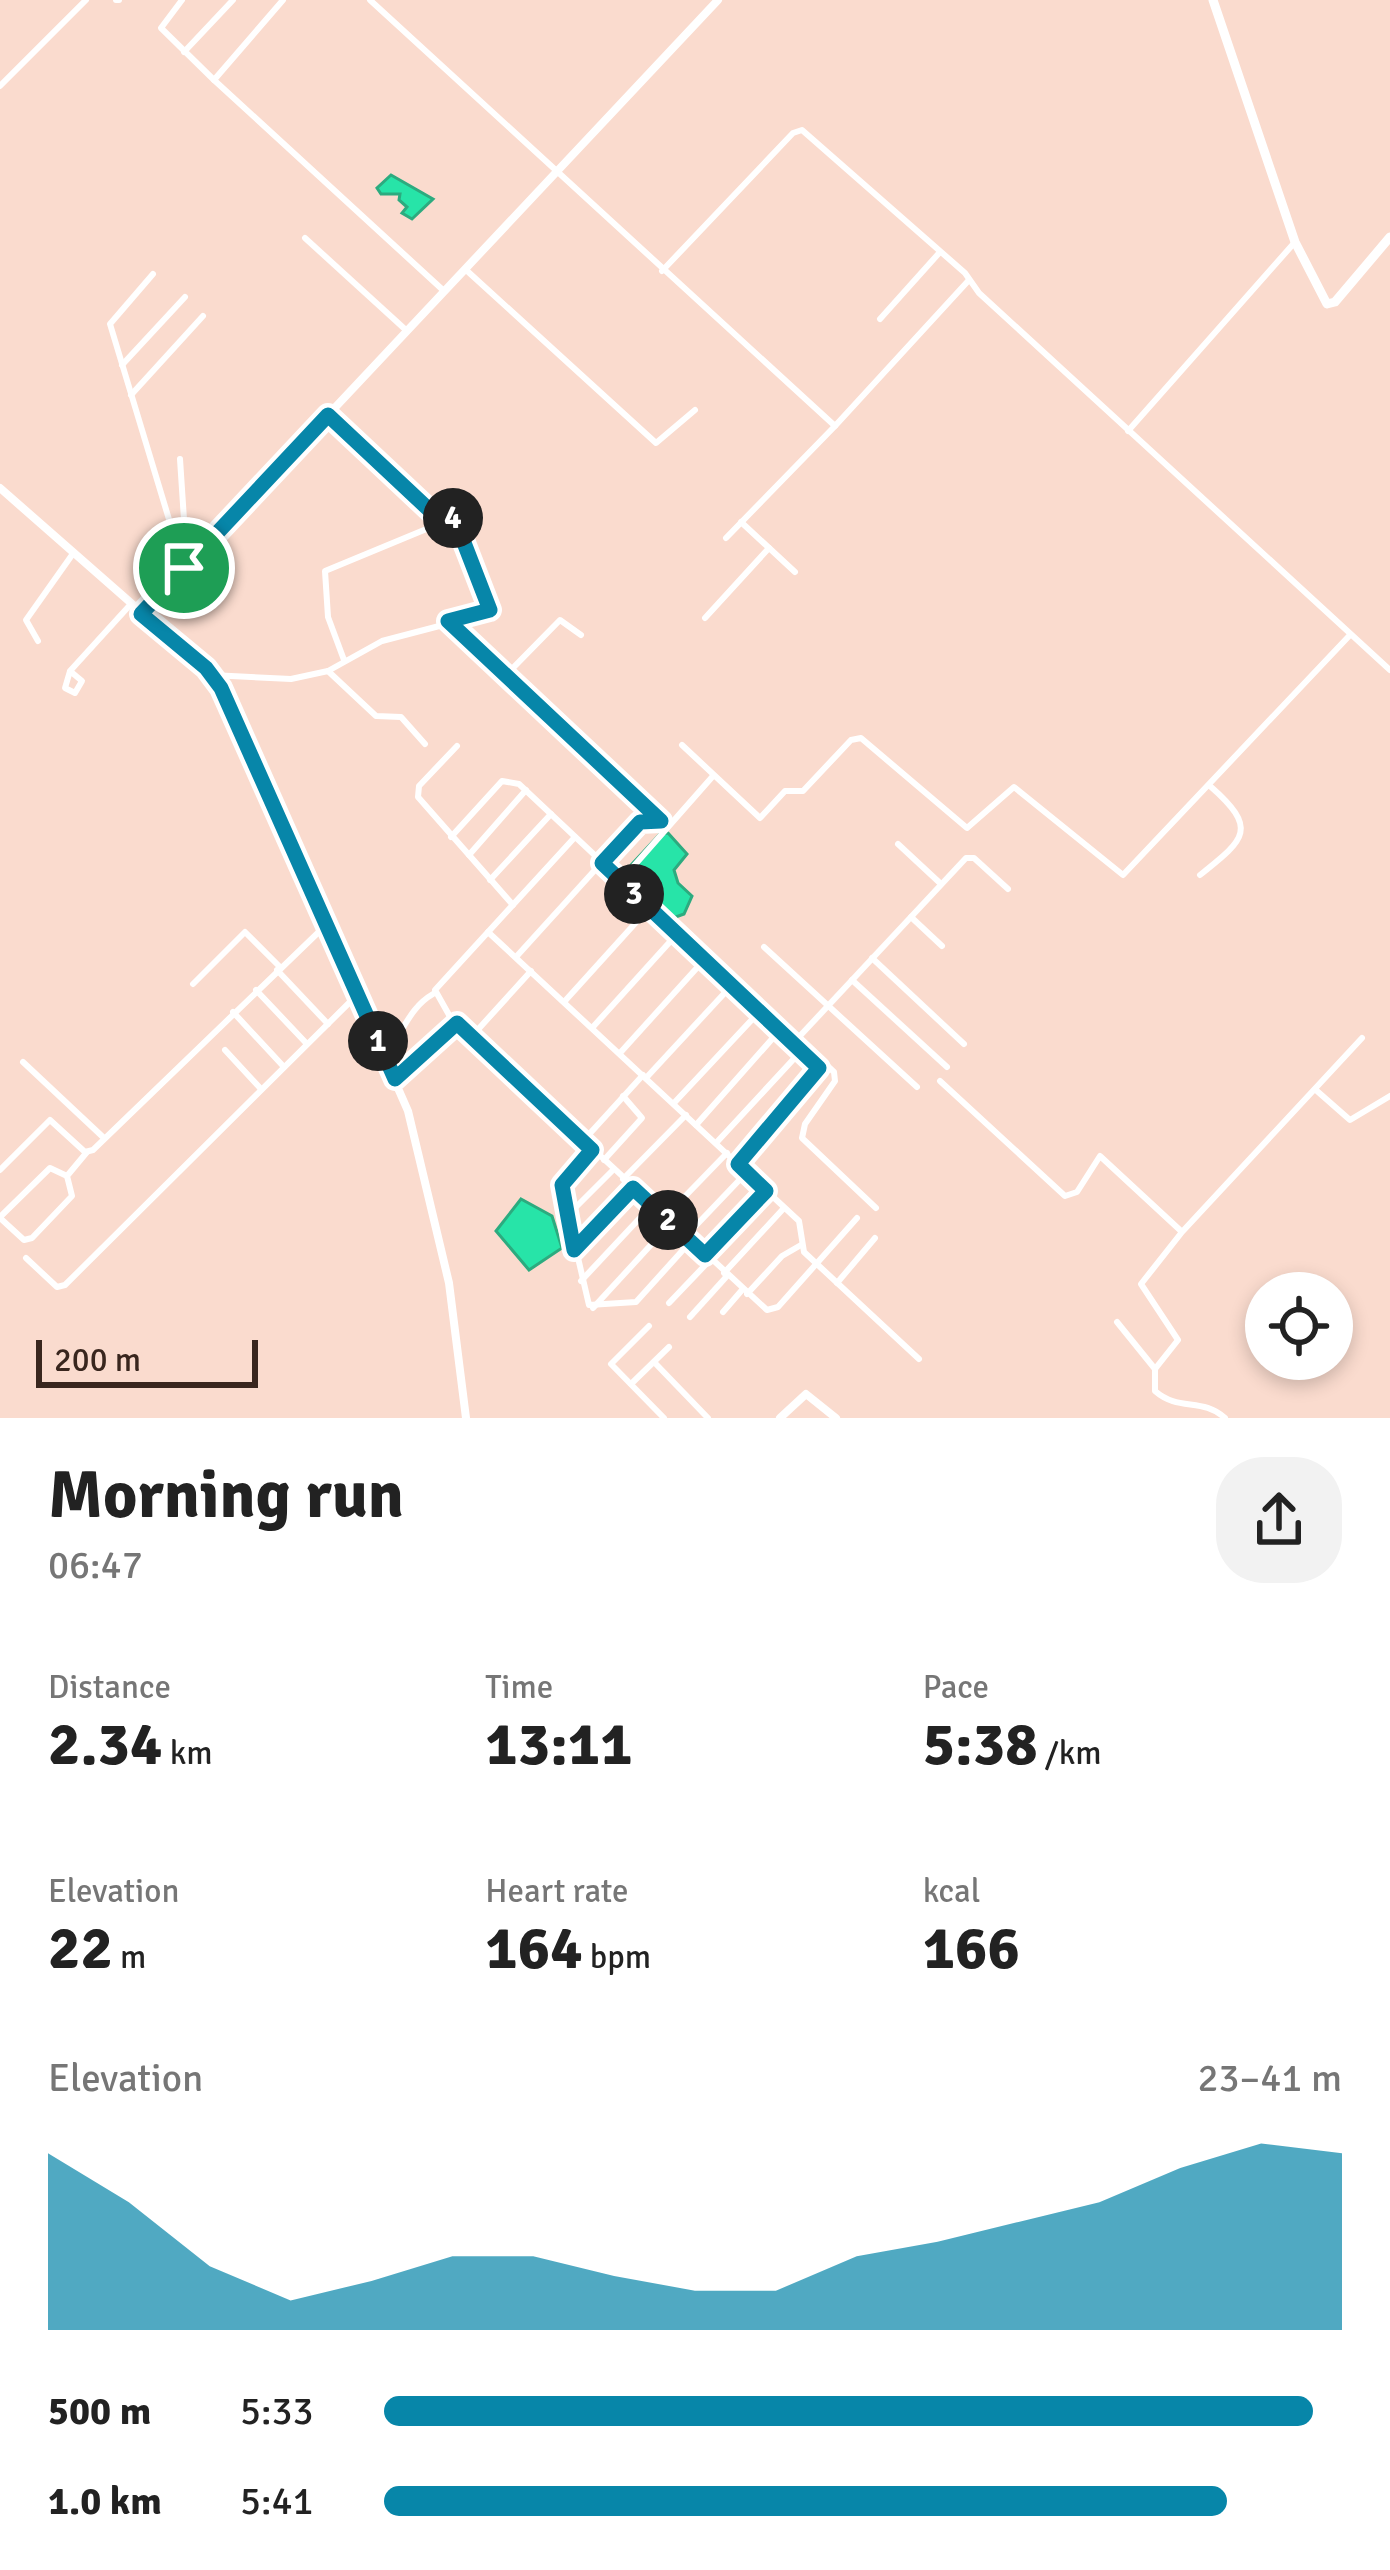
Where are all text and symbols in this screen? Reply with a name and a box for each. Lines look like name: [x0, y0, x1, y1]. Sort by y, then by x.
pin: 4: [423, 488, 483, 548]
text: 4: [444, 497, 462, 538]
pin: [133, 517, 235, 619]
icon: arrive: [151, 535, 217, 601]
pin: 3: [604, 864, 664, 924]
text: 3: [625, 873, 643, 914]
pin: 1: [348, 1011, 408, 1071]
text: 1: [369, 1020, 387, 1061]
pin: 2: [638, 1190, 698, 1250]
text: 2: [659, 1199, 677, 1240]
map controls: [1245, 1272, 1353, 1380]
button: locate: [1245, 1272, 1353, 1380]
scale bar: [36, 1334, 258, 1387]
text: 200 m: [54, 1340, 141, 1381]
text: Morning run: [48, 1455, 404, 1536]
button: share: [1216, 1457, 1342, 1583]
text: 06:47: [48, 1541, 143, 1589]
text: Distance: [48, 1667, 171, 1708]
text: Time: [485, 1667, 553, 1708]
text: Pace: [923, 1667, 989, 1708]
text: 2.34: [48, 1708, 162, 1782]
text: 13:11: [485, 1708, 633, 1782]
text: 5:38: [923, 1708, 1038, 1782]
text: km: [162, 1733, 213, 1774]
text: /km: [1038, 1733, 1102, 1774]
text: Elevation: [48, 1871, 179, 1912]
text: Heart rate: [485, 1871, 629, 1912]
text: kcal: [923, 1871, 981, 1912]
text: 22: [48, 1912, 113, 1986]
text: 164: [485, 1912, 583, 1986]
text: 166: [923, 1912, 1020, 1986]
text: m: [113, 1937, 146, 1978]
text: bpm: [583, 1937, 651, 1978]
text: Elevation: [48, 2054, 203, 2102]
text: 23–41 m: [1197, 2054, 1342, 2102]
text: 500 m: [48, 2387, 151, 2435]
text: 5:33: [240, 2387, 314, 2435]
text: 1.0 km: [48, 2477, 162, 2525]
text: 5:41: [240, 2477, 314, 2525]

